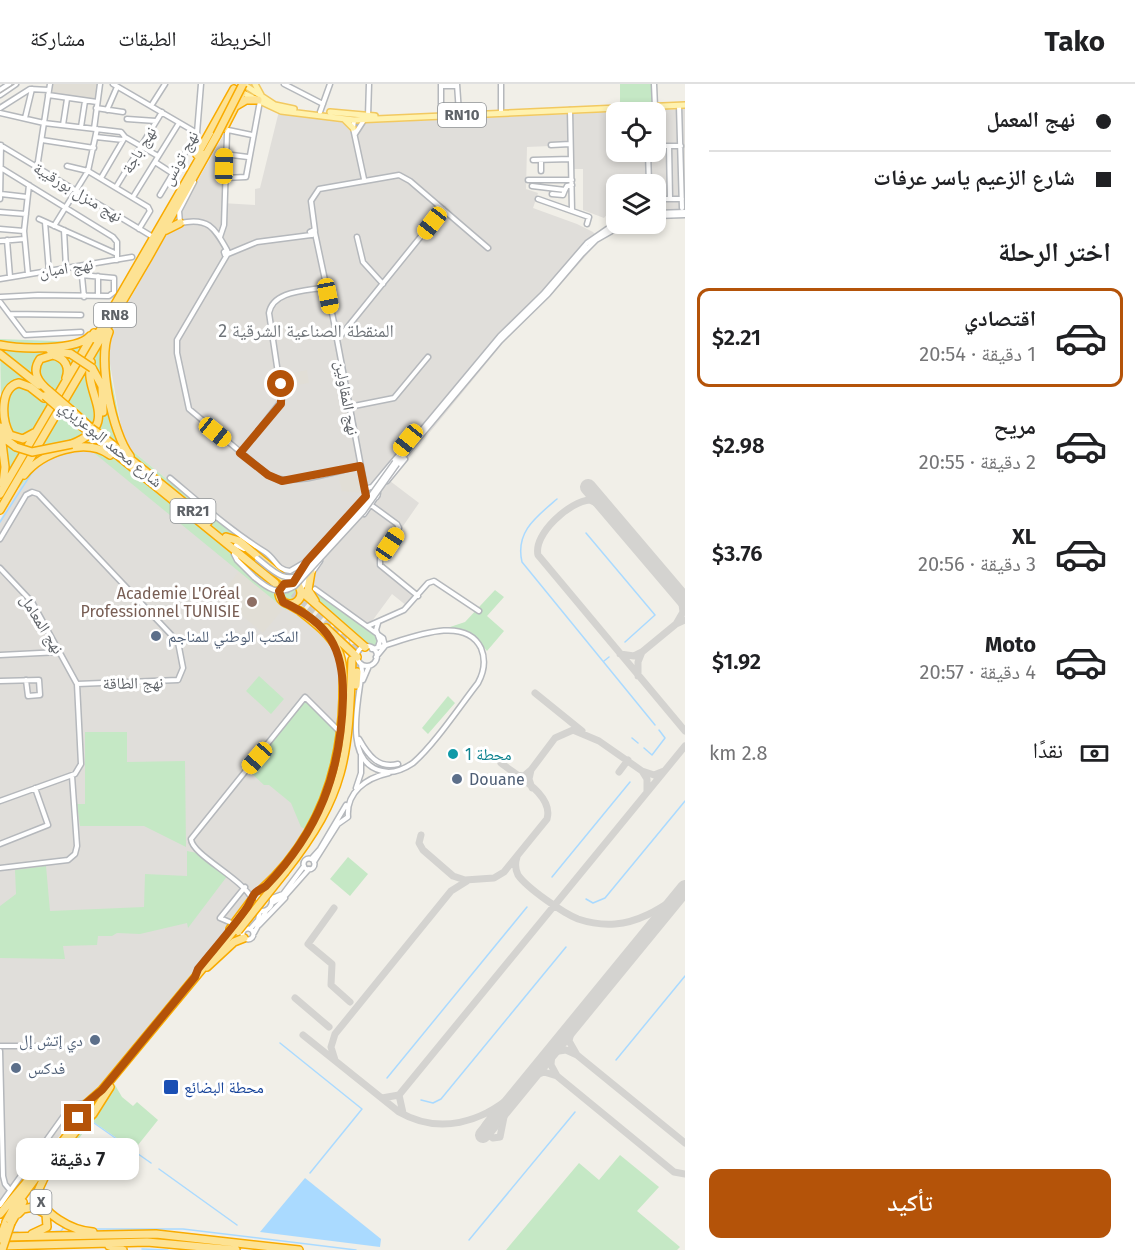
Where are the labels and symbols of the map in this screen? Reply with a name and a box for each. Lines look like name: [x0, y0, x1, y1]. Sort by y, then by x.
road number: RN10: [438, 103, 486, 127]
street label: نهج باجة: [118, 123, 161, 177]
street label: نهج تونس: [158, 127, 203, 189]
car: [215, 148, 233, 184]
street label: نهج منزل بورقيبة: [30, 158, 126, 227]
car: [414, 203, 450, 243]
street label: نهج امبان: [38, 254, 95, 283]
car: [316, 277, 340, 315]
road number: RN8: [94, 303, 136, 327]
district label: المنقطة الصناعية الشرقية 2: [218, 320, 394, 342]
street label: نهج المقاولين: [330, 359, 363, 437]
route start: [267, 370, 294, 397]
street label: شارع محمد البوعزيزي: [54, 397, 166, 494]
car: [195, 414, 235, 450]
car: [390, 420, 426, 460]
road number: RR21: [170, 499, 216, 523]
car: [372, 524, 408, 564]
place label: Academie L'Oréal Professionnel TUNISIE: [81, 584, 240, 621]
street label: نهج المعامل: [15, 591, 68, 658]
marker: Academie L'Oréal Professionnel TUNISIE: [245, 595, 259, 609]
place label: المكتب الوطني للمناجم: [168, 627, 299, 649]
marker: المكتب الوطني للمناجم: [149, 629, 163, 643]
street label: نهج الطاقة: [103, 673, 164, 694]
car: [238, 739, 276, 777]
place label: محطة 1: [465, 745, 511, 764]
marker: محطة 1: [446, 747, 460, 761]
place label: Douane: [469, 770, 525, 789]
marker: Douane: [450, 772, 464, 786]
place label: دي إتش إل: [19, 1031, 83, 1053]
marker: دي إتش إل: [88, 1033, 102, 1047]
place label: فدكس: [28, 1059, 65, 1079]
marker: فدكس: [9, 1061, 23, 1075]
marker: محطة البضائع: [162, 1078, 180, 1096]
place label: محطة البضائع: [184, 1078, 264, 1098]
route end: [64, 1104, 91, 1131]
callout: 7 دقيقة: [16, 1139, 140, 1181]
road number: X: [30, 1190, 51, 1214]

